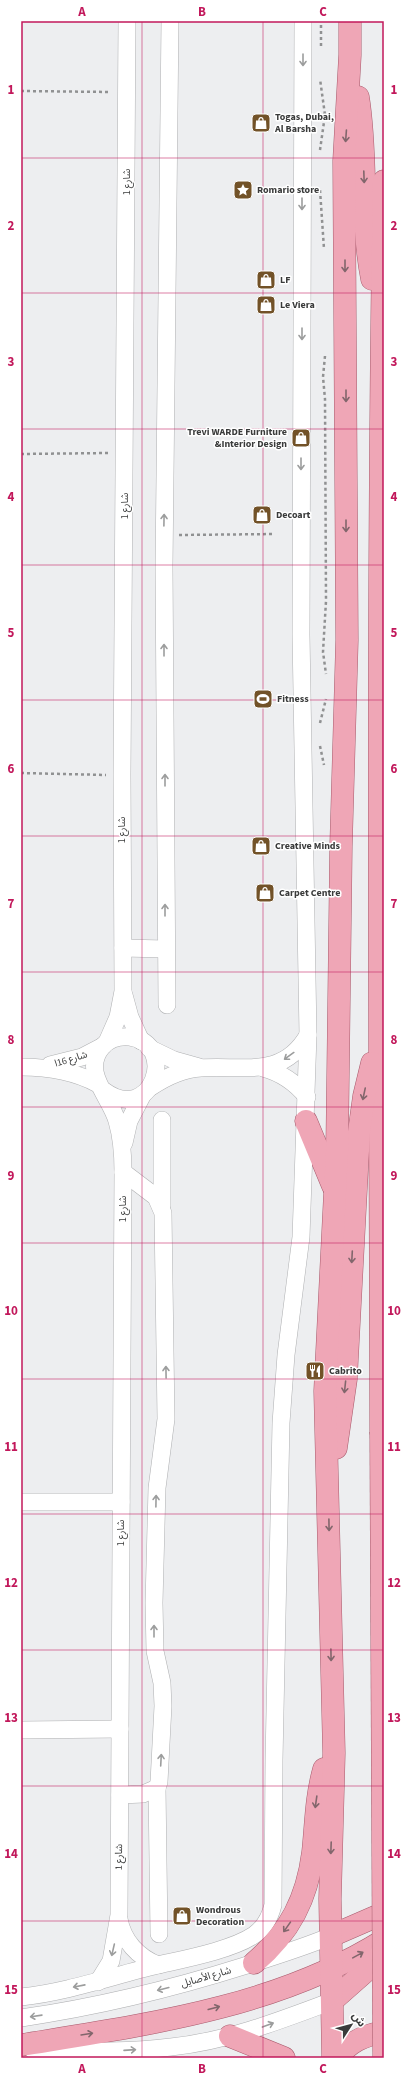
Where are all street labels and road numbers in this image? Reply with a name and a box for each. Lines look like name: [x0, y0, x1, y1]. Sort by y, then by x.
street label: شارع 1: [120, 169, 134, 195]
street label: شارع 1: [118, 493, 132, 519]
street label: شارع 1: [115, 817, 129, 843]
street label: شارع 16ا: [53, 1047, 89, 1071]
street label: شارع 1: [116, 1196, 130, 1222]
street label: شارع 1: [114, 1520, 128, 1546]
street label: شارع 1: [112, 1843, 126, 1870]
street label: شارع الأصايل: [179, 1963, 233, 1991]

